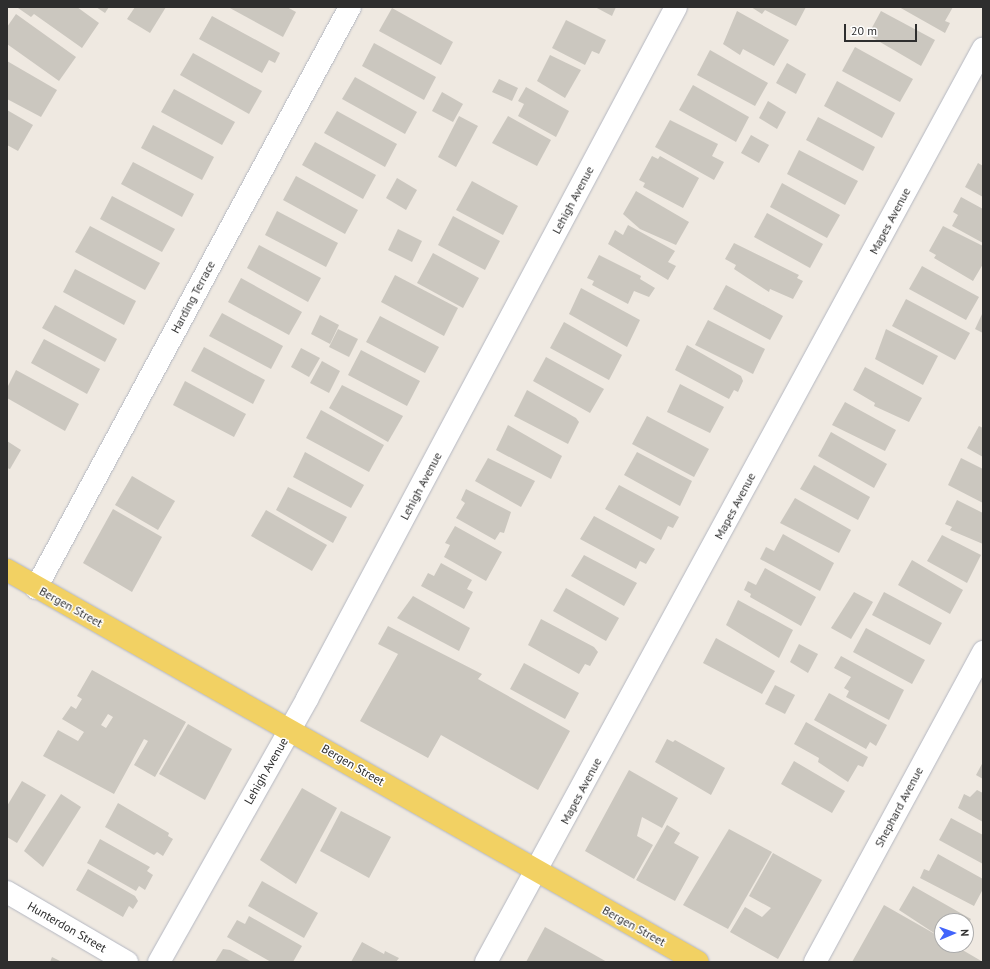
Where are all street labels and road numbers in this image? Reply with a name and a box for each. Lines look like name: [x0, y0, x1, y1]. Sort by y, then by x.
street label: Lehigh Avenue: [549, 163, 597, 237]
street label: Mapes Avenue: [866, 185, 914, 257]
street label: Harding Terrace: [168, 258, 218, 336]
street label: Lehigh Avenue: [397, 449, 445, 523]
street label: Mapes Avenue: [711, 470, 759, 542]
street label: Bergen Street: [37, 584, 105, 630]
street label: Lehigh Avenue: [241, 735, 291, 807]
street label: Bergen Street: [319, 741, 387, 789]
street label: Mapes Avenue: [557, 755, 605, 827]
street label: Shephard Avenue: [872, 764, 926, 850]
street label: Hunterdon Street: [25, 899, 109, 955]
street label: Bergen Street: [600, 903, 668, 949]

